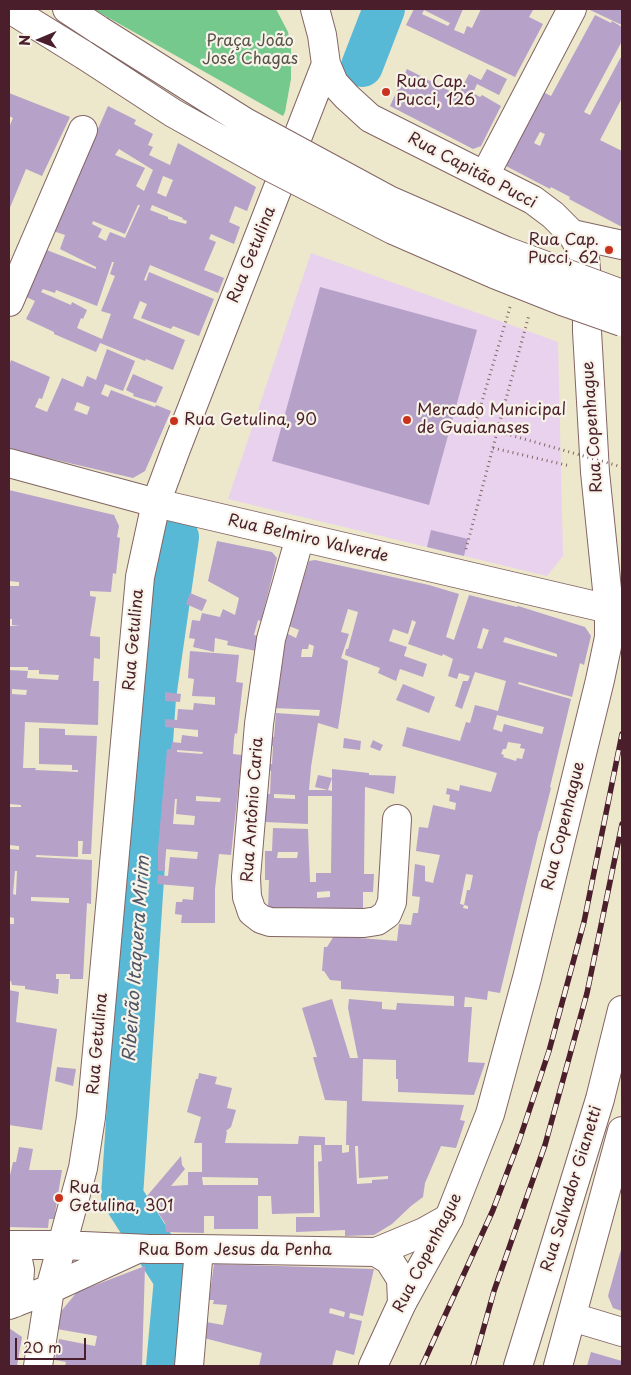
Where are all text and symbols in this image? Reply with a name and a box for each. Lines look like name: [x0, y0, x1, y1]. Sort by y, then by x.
north arrow: [15, 15, 65, 65]
park label: Praça João José Chagas: [202, 32, 298, 70]
text: N: [14, 35, 35, 46]
place label: Rua Cap. Pucci, 126: [396, 73, 475, 111]
marker: Rua Cap. Pucci, 126: [380, 86, 392, 98]
street label: Rua Capitão Pucci: [404, 129, 540, 213]
street label: Rua Getulina: [224, 204, 280, 306]
place label: Rua Cap. Pucci, 62: [528, 231, 599, 269]
marker: Rua Cap. Pucci, 62: [603, 244, 615, 256]
street label: Rua Copenhague: [579, 360, 607, 494]
place label: Mercado Municipal de Guaianases: [417, 401, 566, 439]
place label: Rua Getulina, 90: [184, 411, 317, 431]
marker: Mercado Municipal de Guaianases: [401, 414, 413, 426]
marker: Rua Getulina, 90: [168, 415, 180, 427]
street label: Rua Belmiro Valverde: [226, 511, 390, 567]
street label: Rua Getulina: [120, 588, 148, 692]
street label: Rua Antônio Caria: [238, 737, 268, 883]
street label: Rua Copenhague: [539, 760, 589, 892]
water label: Ribeirão Itaquera Mirim: [119, 855, 155, 1063]
street label: Rua Getulina: [84, 992, 112, 1096]
street label: Rua Salvador Gianetti: [538, 1104, 606, 1274]
place label: Rua Getulina, 301: [69, 1179, 173, 1217]
street label: Rua Copenhague: [389, 1190, 467, 1316]
marker: Rua Getulina, 301: [53, 1192, 65, 1204]
street label: Rua Bom Jesus da Penha: [138, 1241, 332, 1261]
scale bar: [18, 1328, 89, 1360]
text: 20 m: [23, 1335, 62, 1358]

